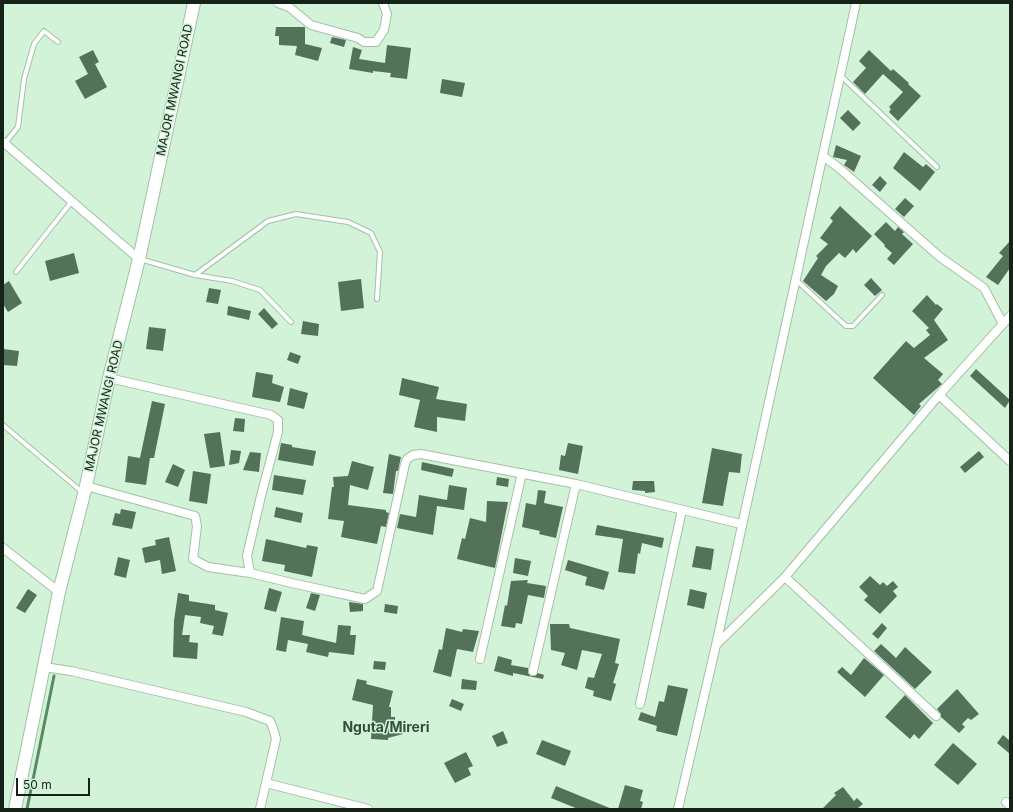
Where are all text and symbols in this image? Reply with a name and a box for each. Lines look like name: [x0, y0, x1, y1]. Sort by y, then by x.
street label: MAJOR MWANGI ROAD: [154, 23, 196, 157]
street label: MAJOR MWANGI ROAD: [82, 339, 126, 473]
district label: Nguta/Mireri: [342, 720, 430, 736]
scale bar: [18, 770, 92, 796]
text: 50 m: [23, 777, 52, 792]

